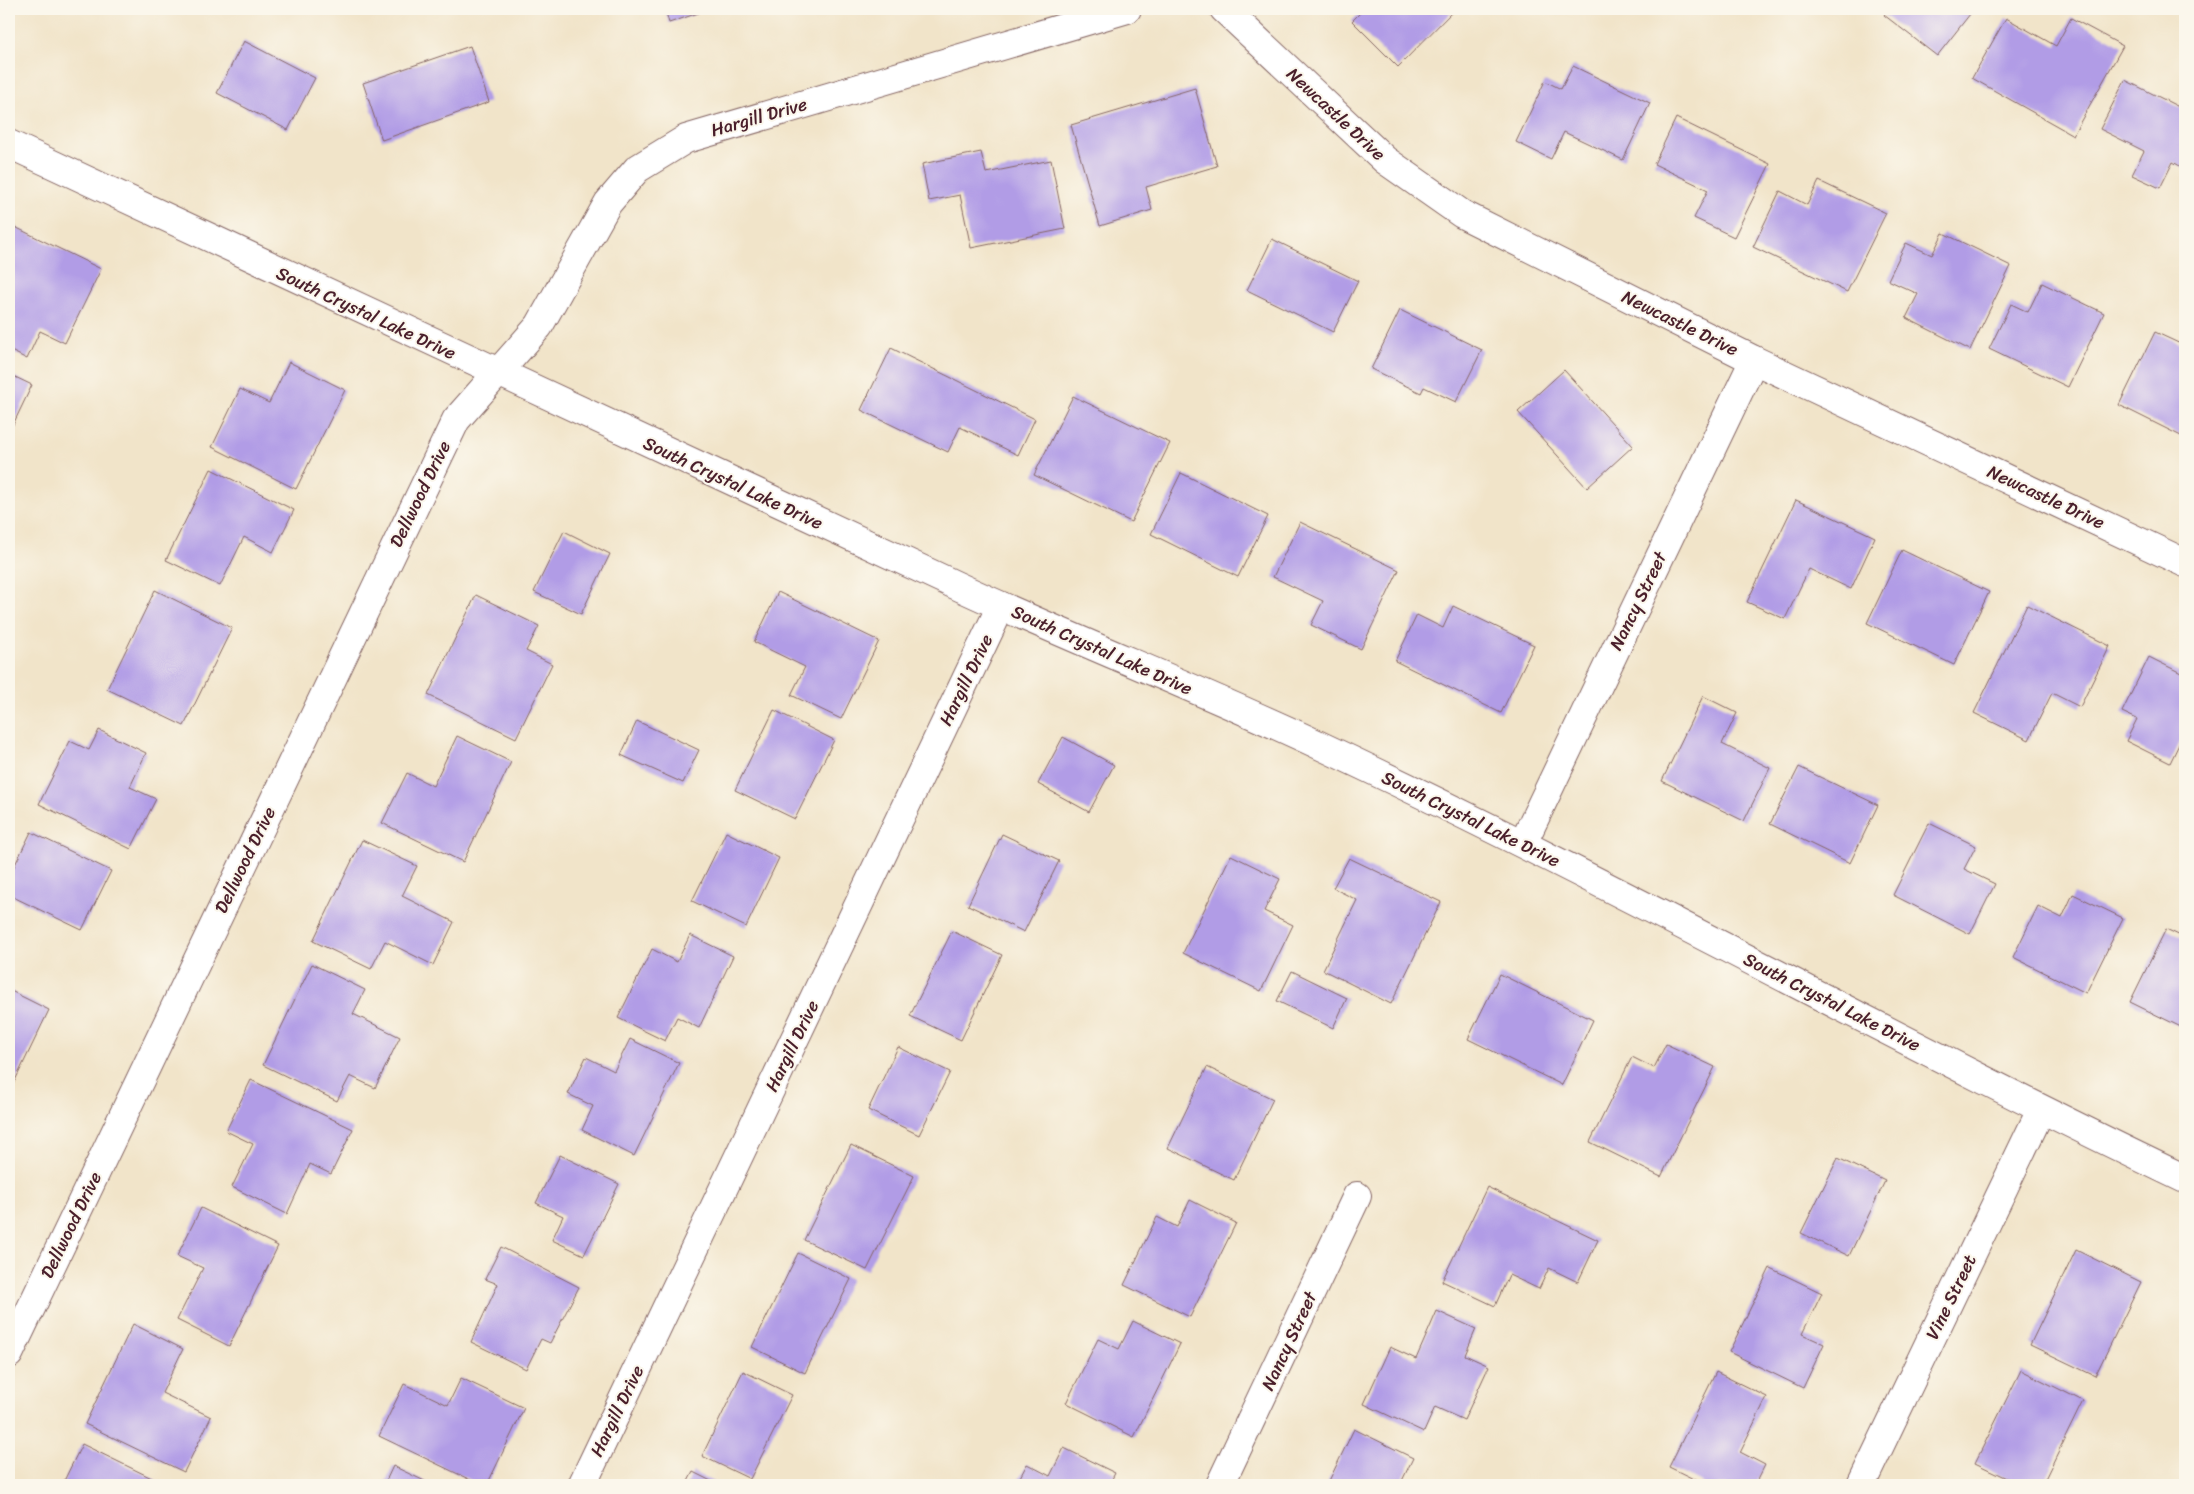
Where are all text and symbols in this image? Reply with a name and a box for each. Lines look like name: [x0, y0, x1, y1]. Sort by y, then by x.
street label: Newcastle Drive: [1279, 59, 1393, 169]
street label: Hargill Drive: [707, 88, 811, 146]
street label: South Crystal Lake Drive: [271, 257, 461, 369]
street label: Newcastle Drive: [1616, 281, 1744, 365]
street label: South Crystal Lake Drive: [638, 427, 828, 539]
street label: Dellwood Drive: [380, 435, 460, 553]
street label: Newcastle Drive: [1982, 456, 2110, 538]
street label: Nancy Street: [1600, 546, 1676, 656]
street label: South Crystal Lake Drive: [1006, 596, 1198, 704]
street label: Hargill Drive: [930, 629, 1002, 731]
street label: South Crystal Lake Drive: [1376, 762, 1566, 876]
street label: Dellwood Drive: [205, 801, 285, 919]
street label: South Crystal Lake Drive: [1738, 943, 1926, 1061]
street label: Hargill Drive: [756, 995, 828, 1097]
street label: Dellwood Drive: [31, 1166, 111, 1284]
street label: Vine Street: [1917, 1249, 1986, 1345]
street label: Nancy Street: [1252, 1285, 1326, 1396]
street label: Hargill Drive: [581, 1360, 653, 1462]

